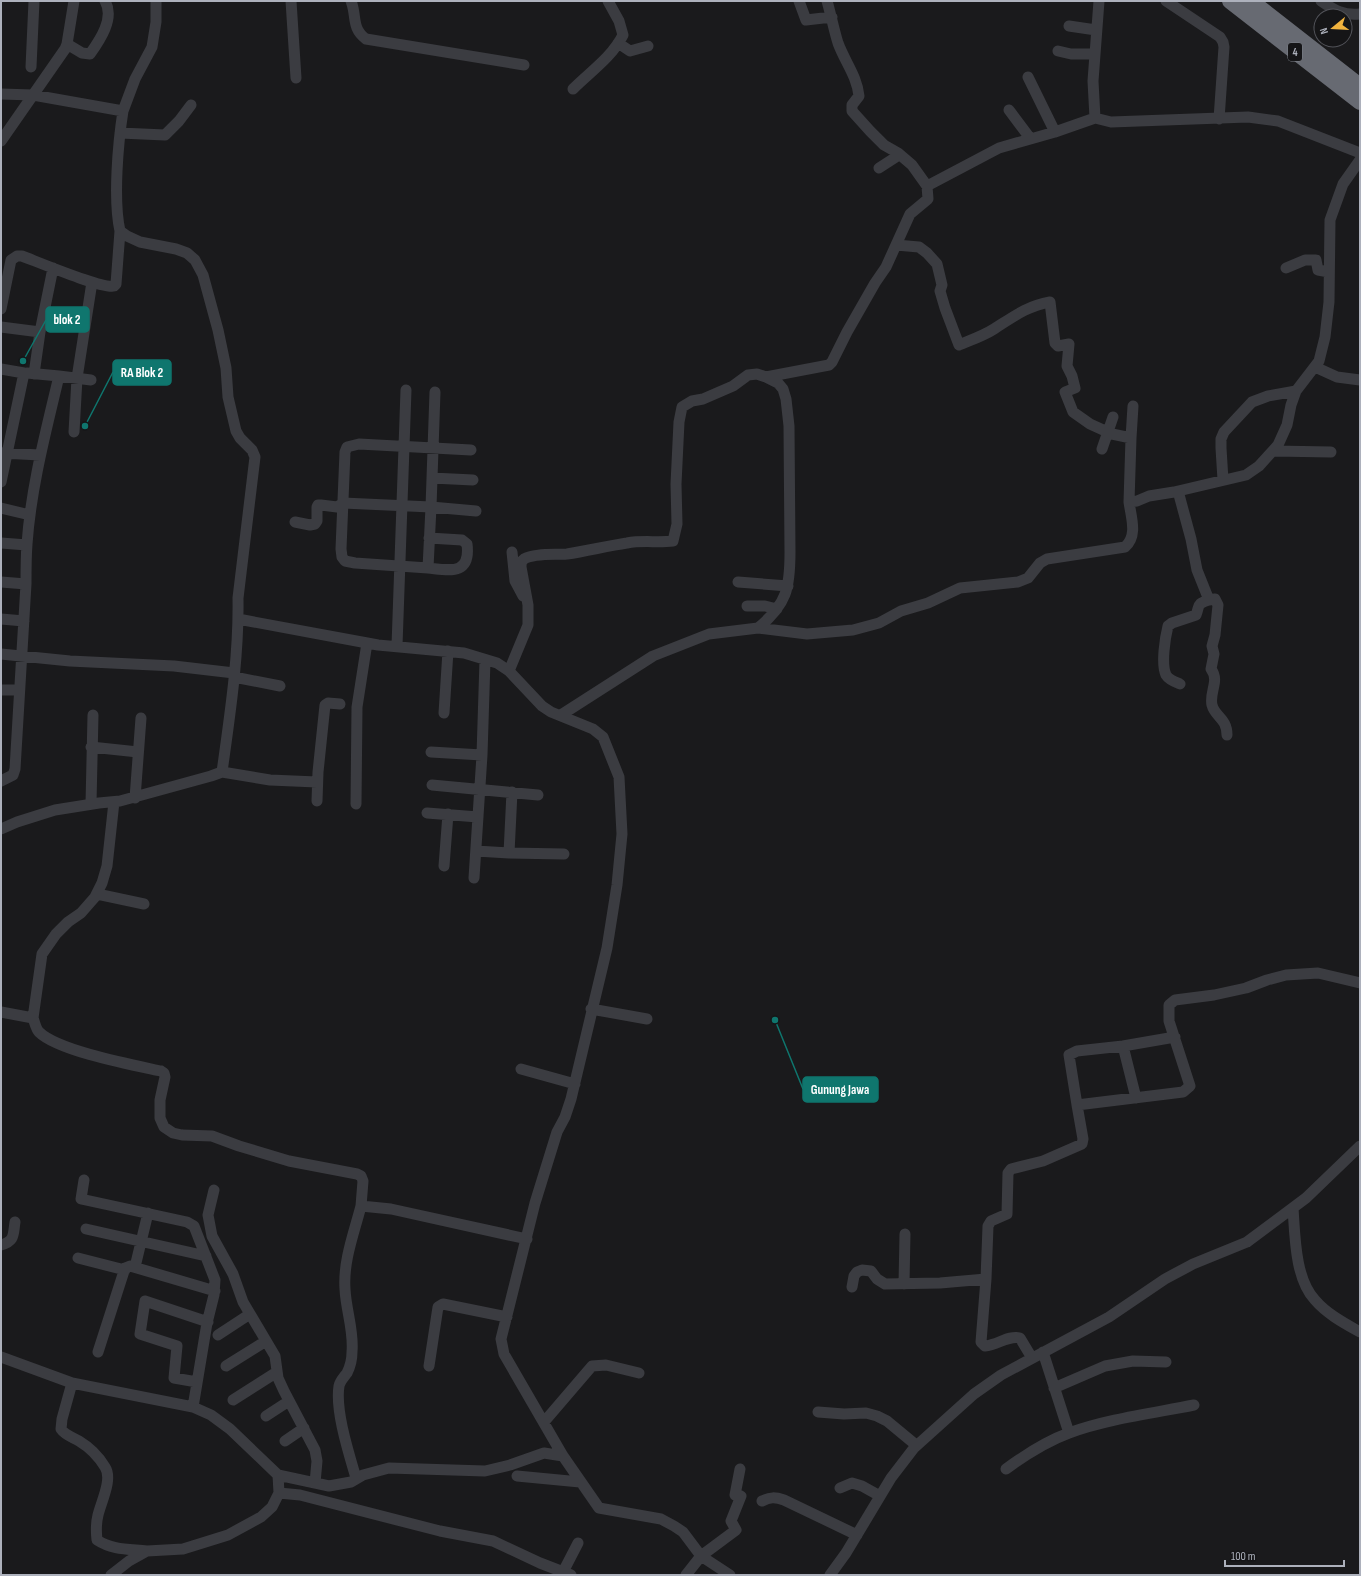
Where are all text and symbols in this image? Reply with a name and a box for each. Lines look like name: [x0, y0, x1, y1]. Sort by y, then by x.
north arrow: [1313, 8, 1353, 48]
text: N: [1317, 26, 1331, 36]
road number: 4: [1288, 43, 1302, 61]
callout: blok 2: [46, 307, 89, 332]
text: blok 2: [53, 312, 81, 328]
callout: RA Blok 2: [113, 360, 171, 385]
text: RA Blok 2: [121, 365, 163, 381]
callout: Gunung Jawa: [803, 1077, 878, 1102]
text: Gunung Jawa: [811, 1082, 869, 1098]
scale bar: [1225, 1542, 1344, 1568]
text: 100 m: [1231, 1549, 1256, 1564]

